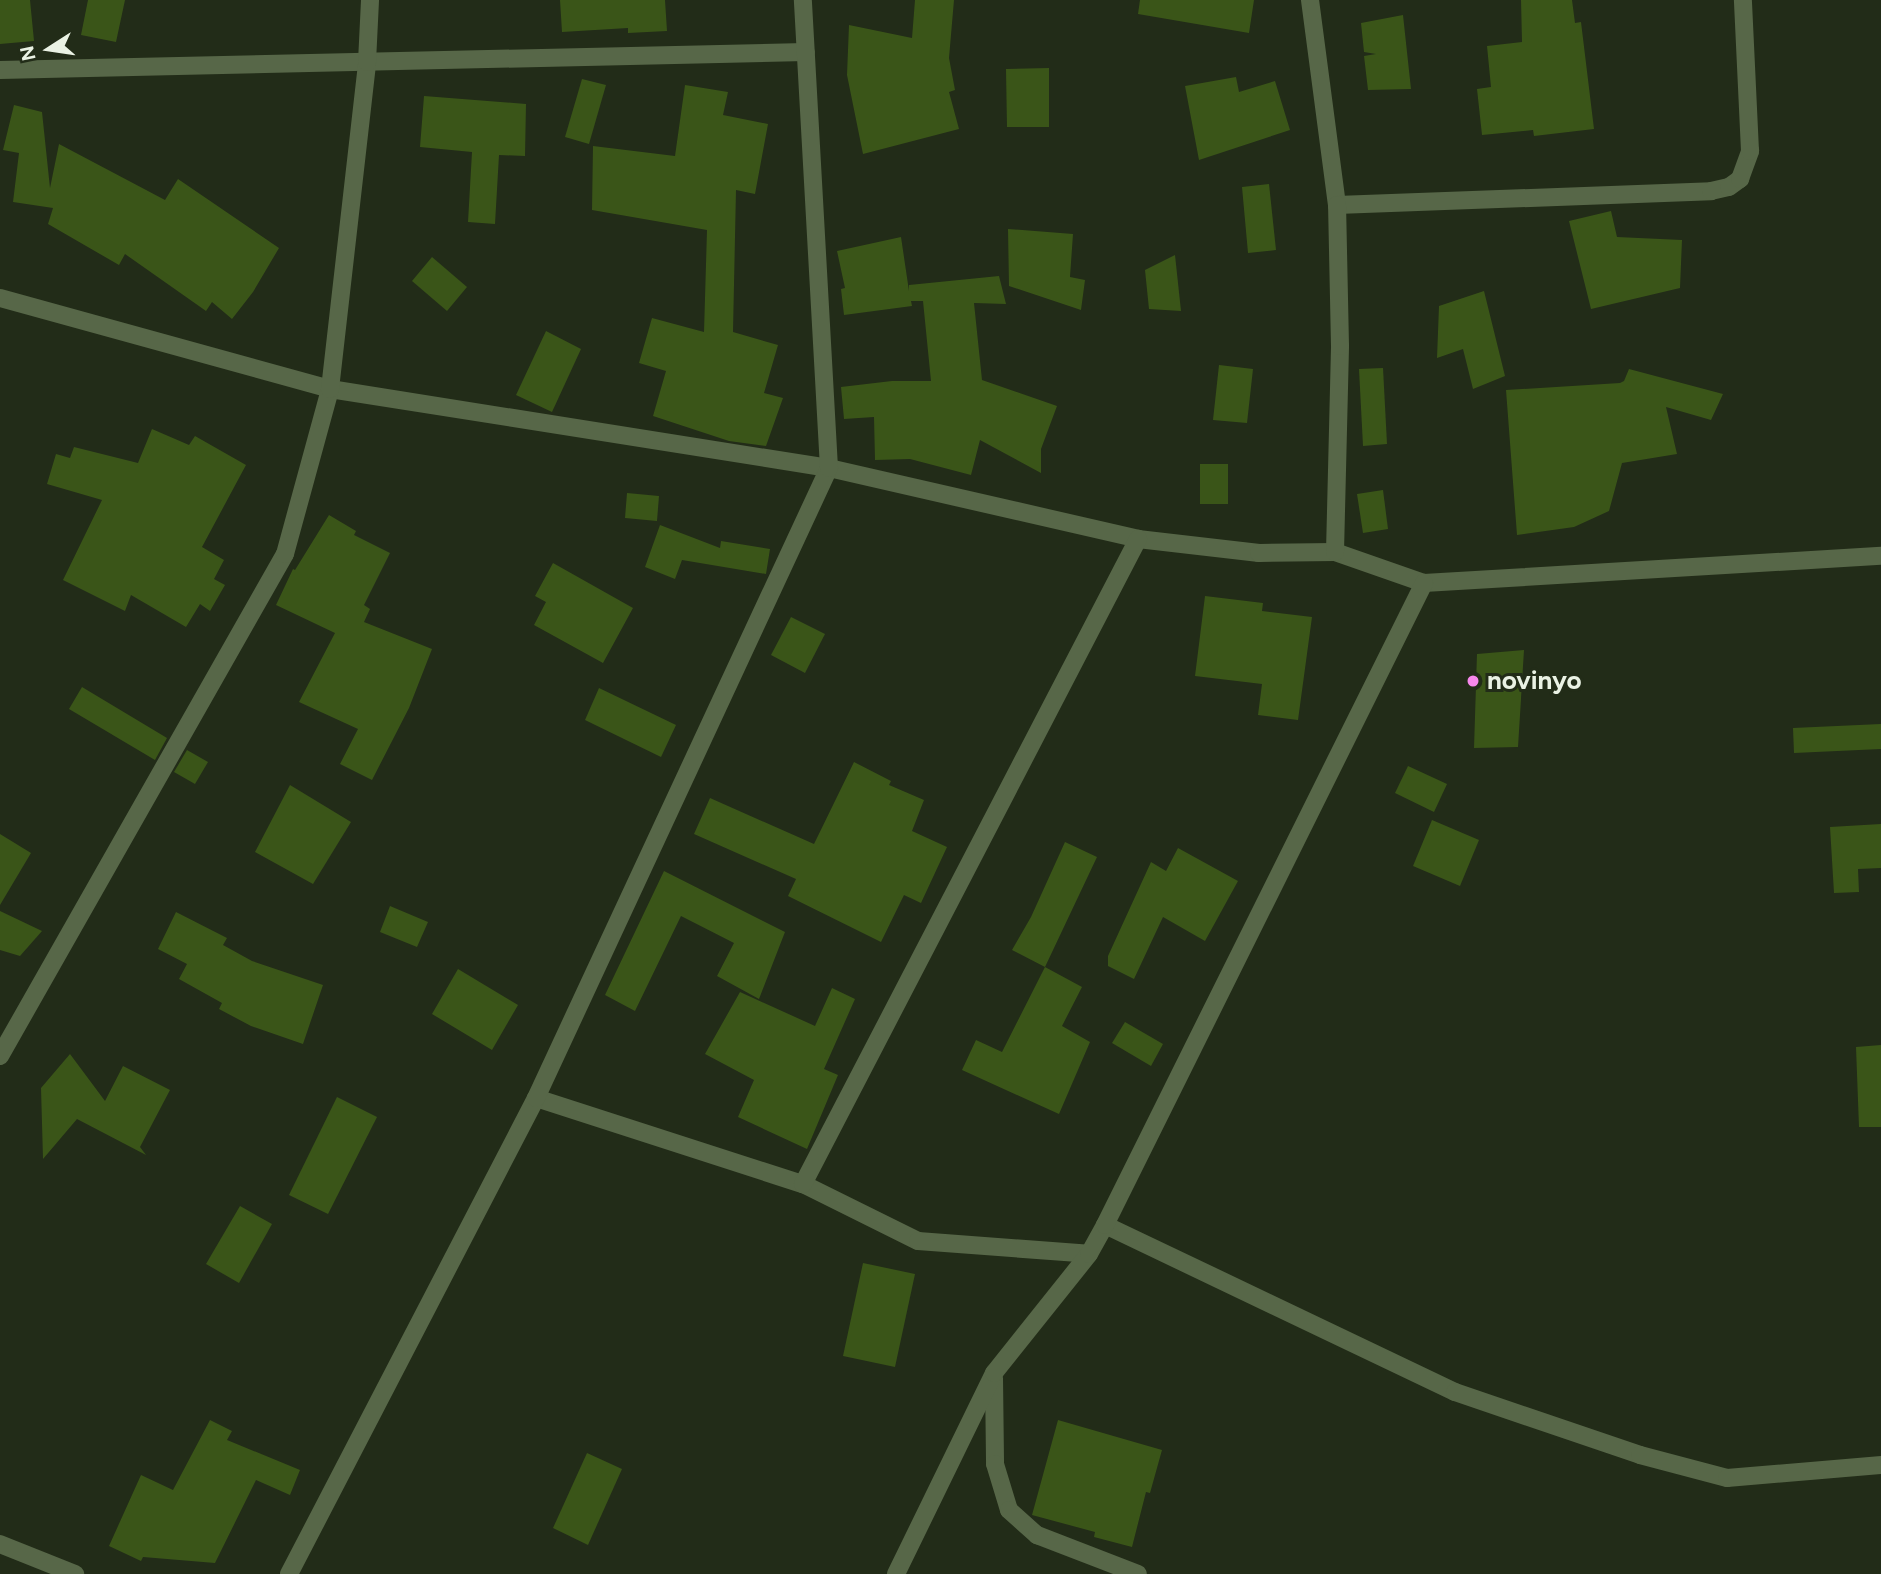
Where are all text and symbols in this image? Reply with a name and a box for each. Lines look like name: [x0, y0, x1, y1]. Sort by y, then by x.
north arrow: [14, 14, 84, 84]
text: N: [15, 44, 41, 63]
place label: novinyo: [1487, 665, 1582, 697]
marker: novinyo: [1465, 673, 1481, 689]

